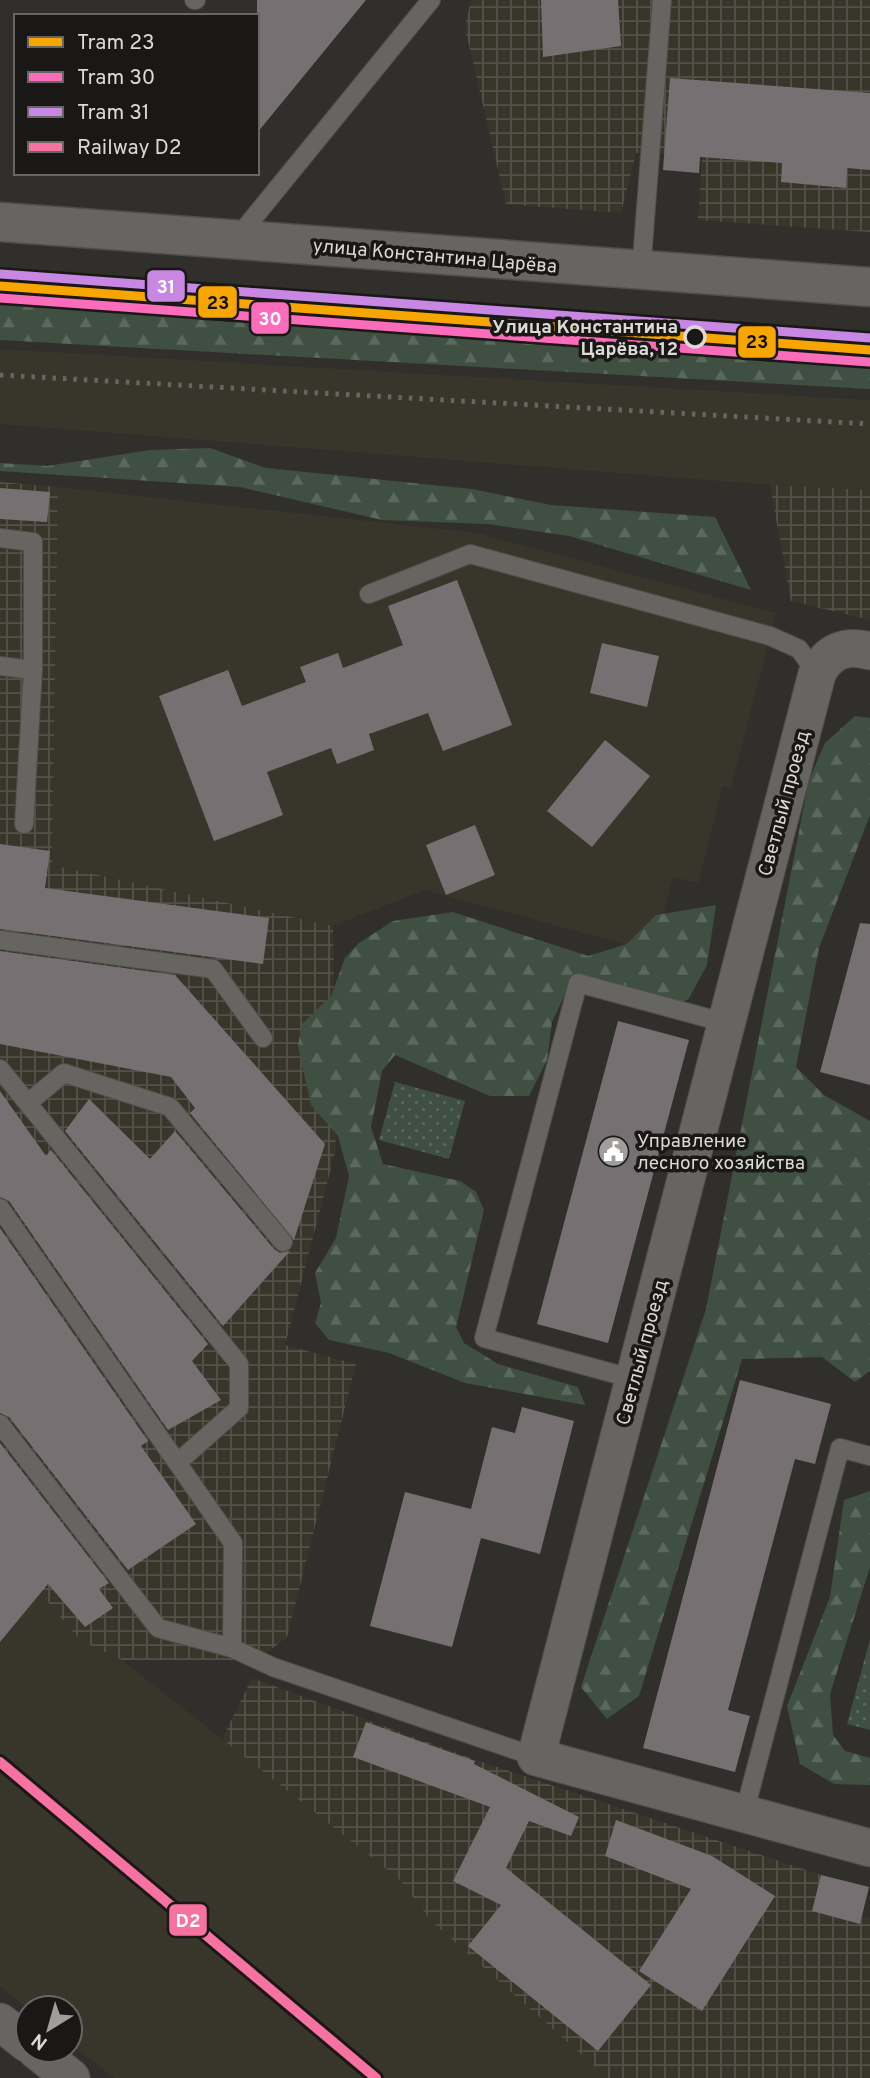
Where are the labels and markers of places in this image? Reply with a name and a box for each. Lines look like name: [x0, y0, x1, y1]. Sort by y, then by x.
place label: Улица Константина Царёва, 12: [492, 316, 678, 362]
marker: Улица Константина Царёва, 12: [684, 326, 706, 348]
place label: Управление лесного хозяйства: [637, 1130, 805, 1176]
public building icon: Управление лесного хозяйства: [597, 1134, 631, 1168]

